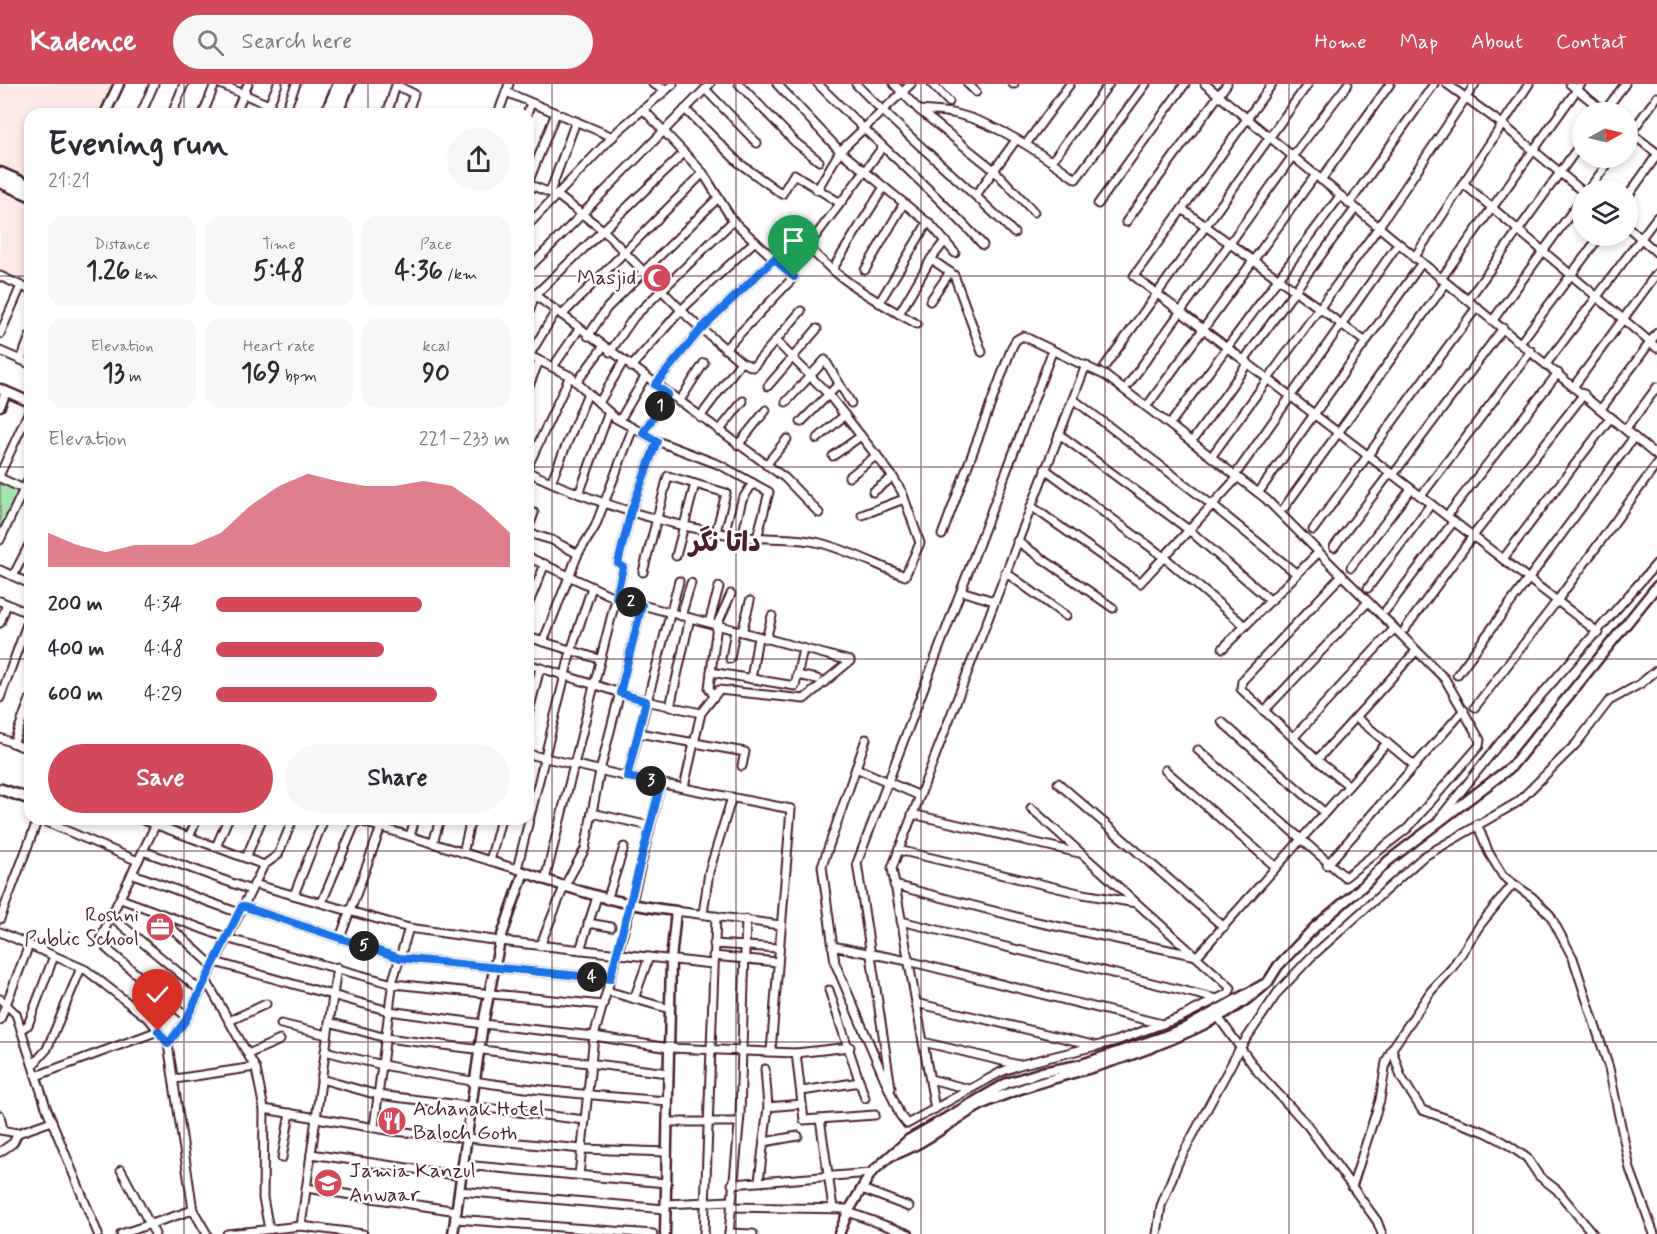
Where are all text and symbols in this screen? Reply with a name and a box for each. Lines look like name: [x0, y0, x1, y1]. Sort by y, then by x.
search box: [173, 15, 593, 69]
text: Kadence: [30, 24, 137, 61]
icon: search: [194, 26, 227, 59]
text: Search here: [242, 28, 352, 56]
text: Home: [1315, 28, 1367, 56]
text: Map: [1400, 28, 1438, 56]
text: About: [1471, 28, 1523, 56]
text: Contact: [1556, 28, 1627, 56]
north arrow: [1572, 102, 1638, 168]
map controls: [1572, 102, 1638, 246]
text: Evening run: [48, 123, 228, 167]
button: share: [447, 128, 510, 191]
text: 21:21: [48, 168, 90, 195]
button: layers: [1572, 180, 1638, 246]
pin: [768, 215, 819, 277]
icon: arrive: [777, 224, 810, 257]
text: Distance: [94, 234, 150, 255]
text: Time: [262, 234, 296, 255]
text: Pace: [420, 234, 452, 255]
text: 1.26: [86, 255, 130, 289]
text: 5:48: [253, 255, 305, 289]
text: 4:36: [395, 255, 443, 289]
mosque icon: Masjid: [641, 262, 673, 294]
text: km: [130, 264, 158, 285]
text: /km: [443, 264, 477, 285]
place label: Masjid: [577, 264, 636, 292]
text: Elevation: [91, 336, 154, 357]
text: Heart rate: [243, 336, 315, 357]
text: kcal: [423, 336, 449, 357]
text: 13: [102, 357, 125, 391]
text: 169: [241, 357, 281, 391]
text: 90: [422, 357, 450, 391]
text: m: [125, 366, 142, 387]
text: bpm: [281, 366, 317, 387]
pin: 1: [645, 391, 675, 421]
text: 1: [656, 395, 664, 416]
text: Elevation: [48, 426, 127, 453]
text: 221–233 m: [419, 426, 510, 453]
district label: داتا نگر: [686, 525, 761, 561]
pin: 2: [616, 587, 646, 617]
text: 200 m: [48, 591, 103, 618]
text: 4:34: [144, 591, 182, 618]
text: 2: [627, 591, 635, 612]
text: 400 m: [48, 636, 104, 663]
text: 4:48: [144, 636, 184, 663]
text: 600 m: [48, 681, 103, 708]
text: 4:29: [144, 681, 183, 708]
button: Save: [48, 744, 273, 813]
button: Share: [285, 744, 510, 813]
pin: 3: [636, 766, 666, 796]
text: 3: [647, 770, 655, 791]
place label: Roshni Public School: [24, 901, 139, 953]
office icon: Roshni Public School: [144, 911, 176, 943]
pin: 5: [349, 931, 379, 961]
text: 5: [359, 935, 369, 956]
pin: 4: [577, 962, 607, 992]
text: 4: [587, 966, 597, 987]
pin: [132, 969, 183, 1031]
icon: check: [141, 978, 174, 1011]
place label: Achanak Hotel Baloch Goth: [413, 1095, 544, 1147]
restaurant icon: Achanak Hotel Baloch Goth: [376, 1105, 408, 1137]
place label: Jamia Kanzul Anwaar: [349, 1157, 476, 1209]
school or university icon: Jamia Kanzul Anwaar: [312, 1167, 344, 1199]

